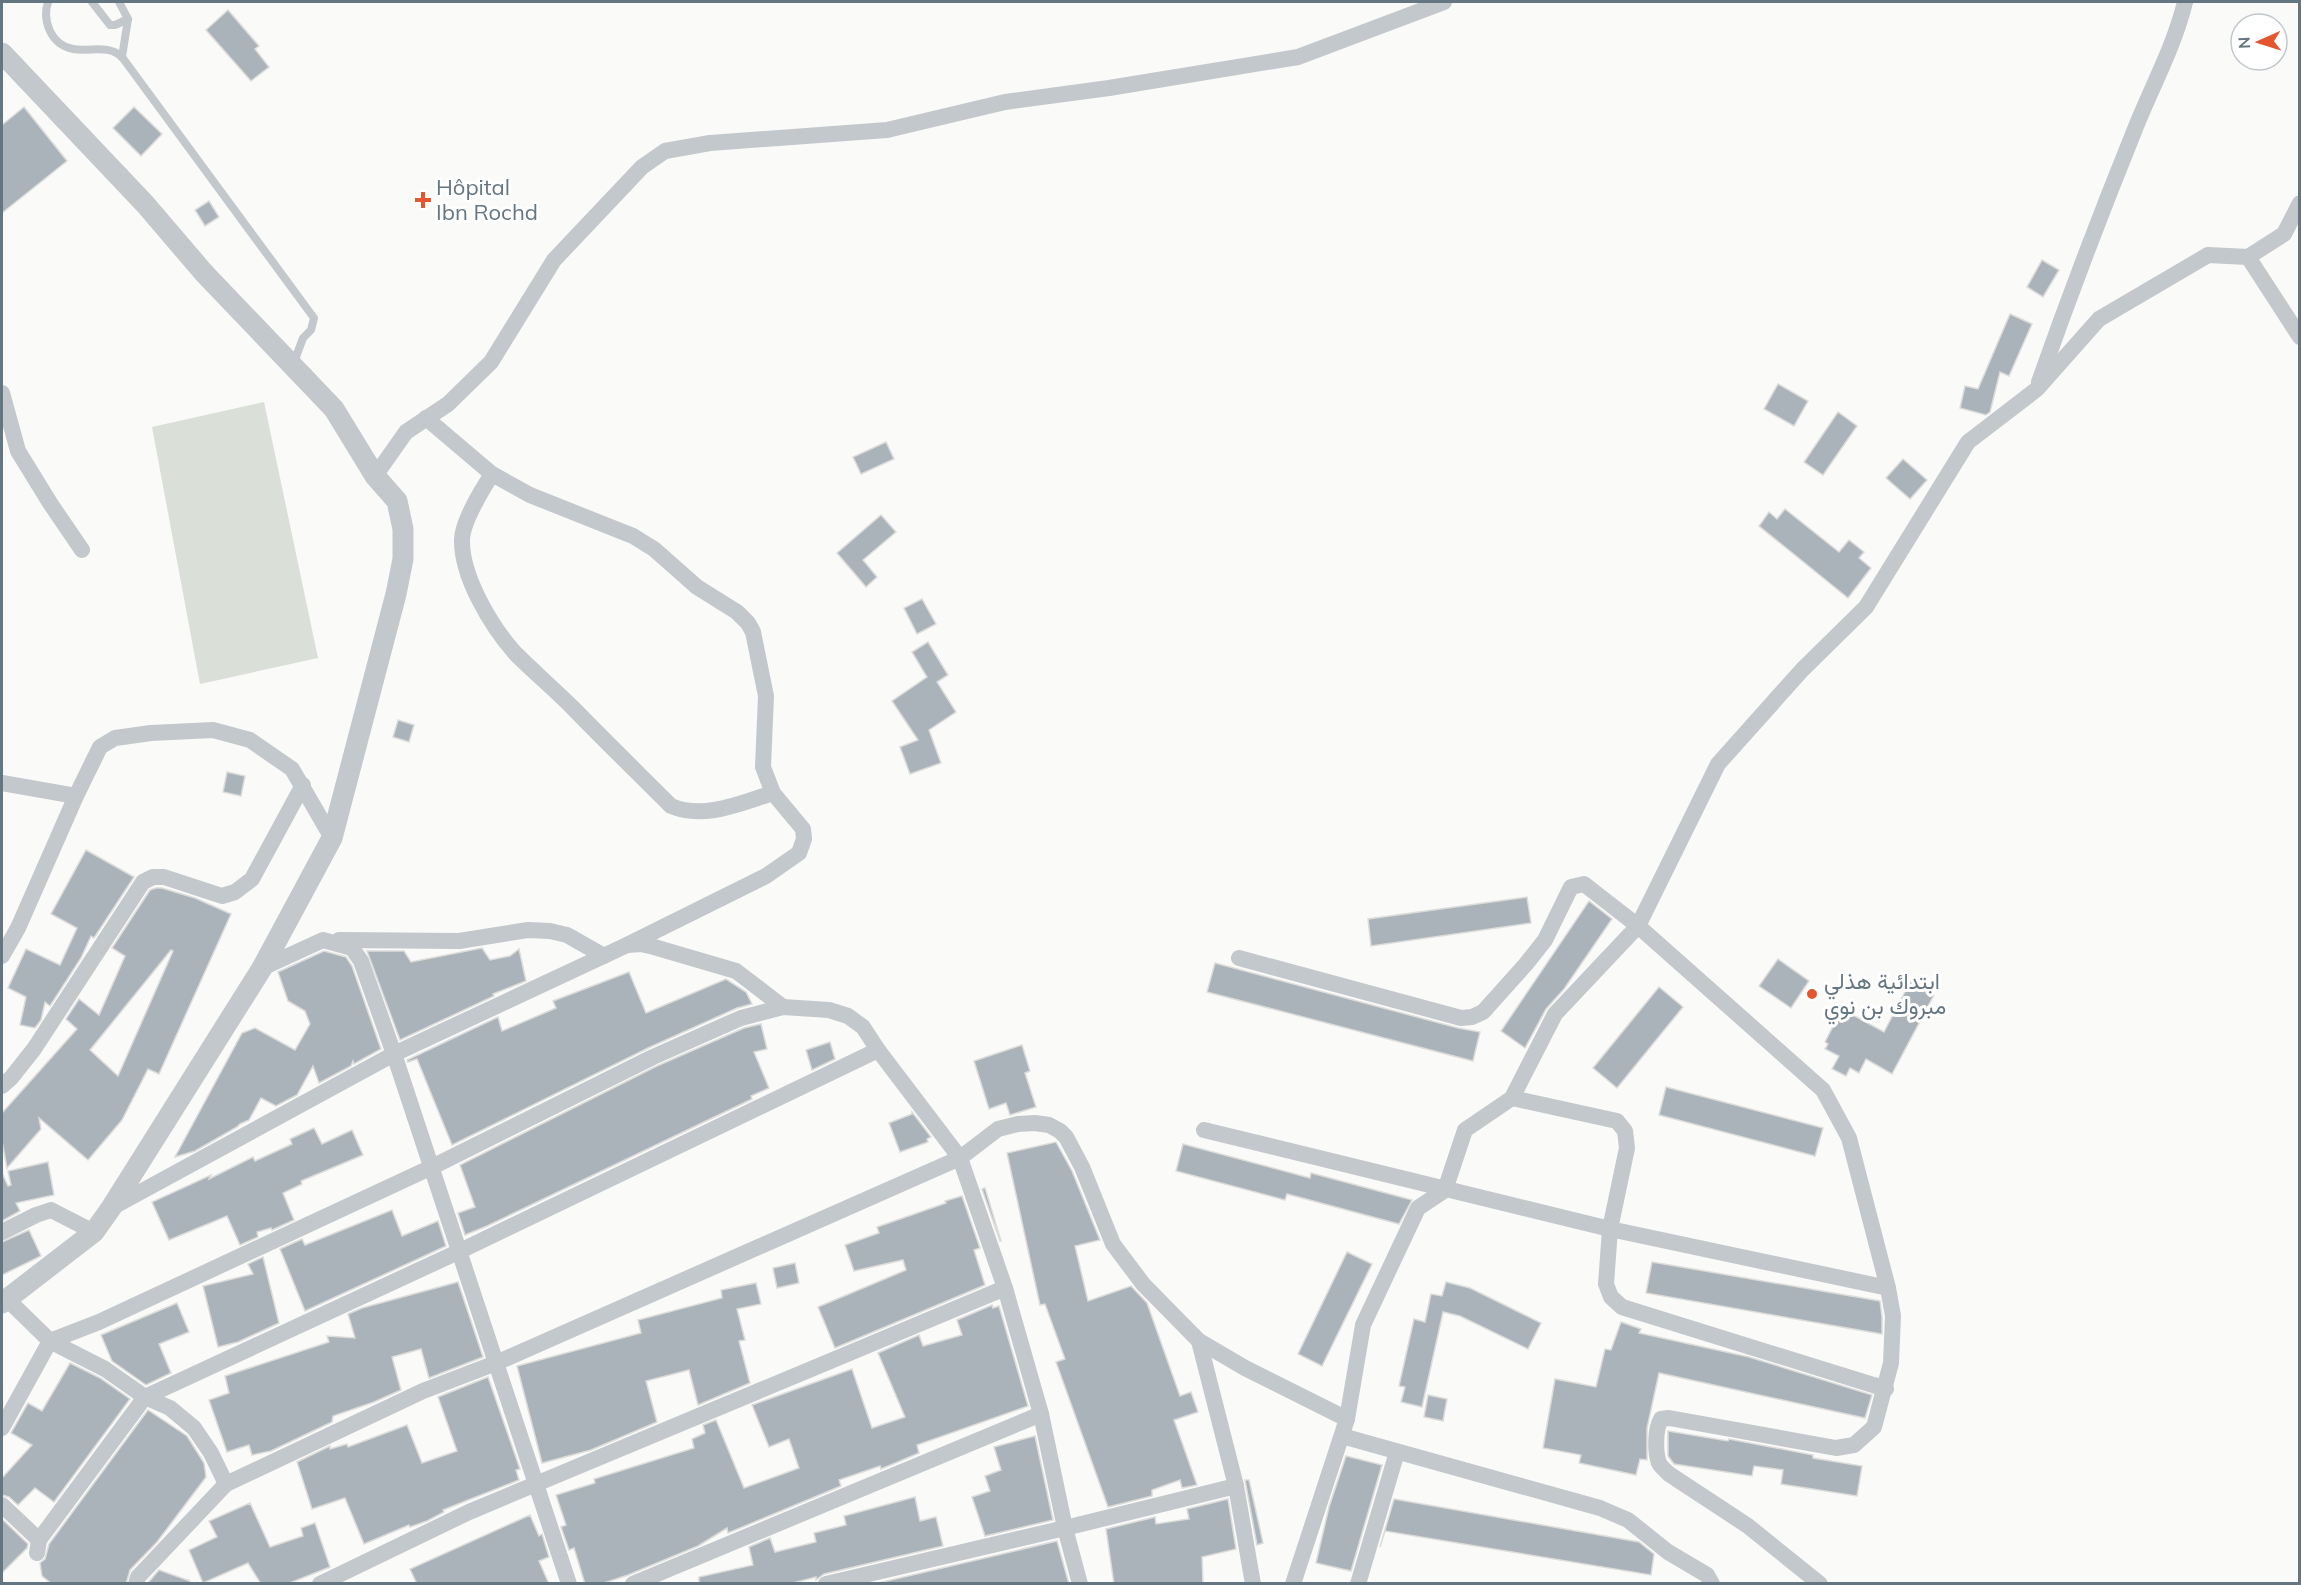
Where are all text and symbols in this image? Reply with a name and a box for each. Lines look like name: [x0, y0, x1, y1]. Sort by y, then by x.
north arrow: [2229, 12, 2289, 72]
text: N: [2234, 36, 2254, 49]
place label: Hôpital Ibn Rochd: [436, 173, 538, 226]
marker: Hôpital Ibn Rochd: [414, 191, 432, 209]
place label: ابتدائية هذلي مبروك بن نوي: [1824, 967, 1946, 1025]
marker: ابتدائية هذلي مبروك بن نوي: [1805, 987, 1819, 1001]

